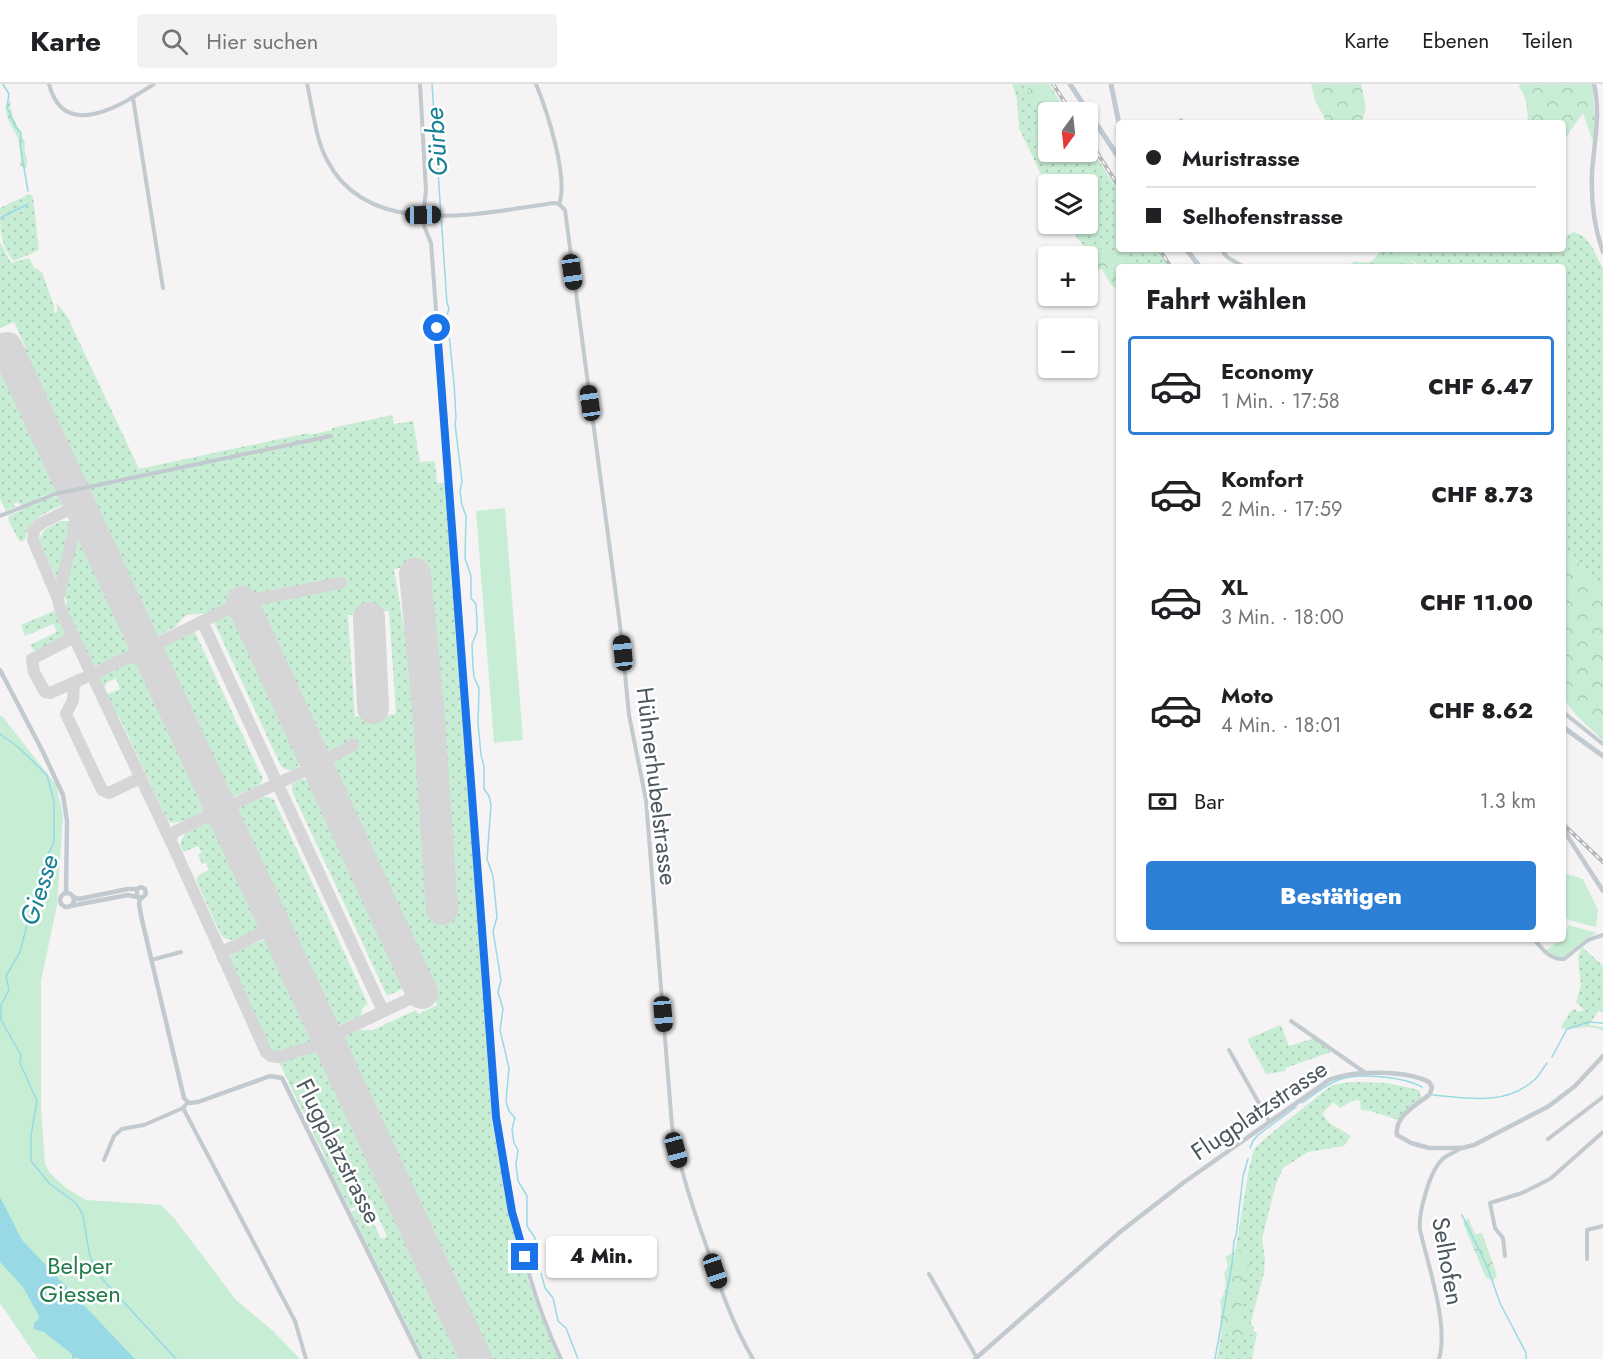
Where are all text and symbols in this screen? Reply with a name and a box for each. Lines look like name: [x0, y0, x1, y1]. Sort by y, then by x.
search box: [137, 14, 557, 68]
text: Karte: [30, 21, 101, 62]
icon: search: [158, 25, 191, 58]
text: Hier suchen: [206, 25, 318, 57]
text: Karte: [1344, 26, 1389, 56]
text: Ebenen: [1422, 26, 1489, 56]
text: Teilen: [1522, 26, 1573, 56]
north arrow: [1038, 102, 1098, 162]
map controls: [1038, 102, 1098, 378]
water label: Gürbe: [415, 106, 457, 178]
text: Muristrasse: [1182, 142, 1300, 174]
button: layers: [1038, 174, 1098, 234]
text: Selhofenstrasse: [1182, 200, 1343, 232]
car: [405, 206, 441, 224]
button: +: [1038, 246, 1098, 306]
car: [561, 253, 583, 291]
text: Fahrt wählen: [1146, 280, 1307, 319]
route start: [423, 314, 450, 341]
button: −: [1038, 318, 1098, 378]
text: Economy: [1221, 355, 1313, 387]
icon: car: [1149, 359, 1203, 413]
text: CHF 6.47: [1428, 370, 1533, 402]
car: [579, 384, 601, 422]
text: 1 Min. · 17:58: [1221, 387, 1340, 416]
text: Komfort: [1221, 463, 1303, 495]
icon: car: [1149, 467, 1203, 521]
text: CHF 8.73: [1431, 478, 1533, 510]
text: 2 Min. · 17:59: [1221, 495, 1343, 524]
text: XL: [1221, 571, 1248, 603]
icon: car: [1149, 575, 1203, 629]
text: CHF 11.00: [1420, 586, 1533, 618]
text: 3 Min. · 18:00: [1221, 603, 1344, 632]
car: [612, 634, 634, 672]
text: Moto: [1221, 679, 1274, 711]
icon: car: [1149, 683, 1203, 737]
street label: Hühnerhubelstrasse: [627, 685, 687, 887]
text: CHF 8.62: [1429, 694, 1533, 726]
text: 4 Min. · 18:01: [1221, 711, 1341, 740]
icon: cash: [1146, 785, 1179, 818]
text: Bar: [1194, 785, 1224, 817]
text: 1.3 km: [1480, 787, 1536, 816]
water label: Giesse: [10, 850, 68, 930]
button: Bestätigen: [1146, 861, 1536, 930]
car: [652, 995, 674, 1033]
street label: Flugplatzstrasse: [1184, 1051, 1334, 1169]
street label: Flugplatzstrasse: [287, 1073, 391, 1229]
car: [663, 1130, 689, 1170]
street label: Selhofen: [1423, 1214, 1473, 1308]
callout: 4 Min.: [546, 1236, 657, 1278]
text: 4 Min.: [570, 1242, 633, 1271]
route end: [511, 1243, 538, 1270]
park label: Belper Giessen: [39, 1248, 121, 1311]
car: [701, 1251, 729, 1291]

